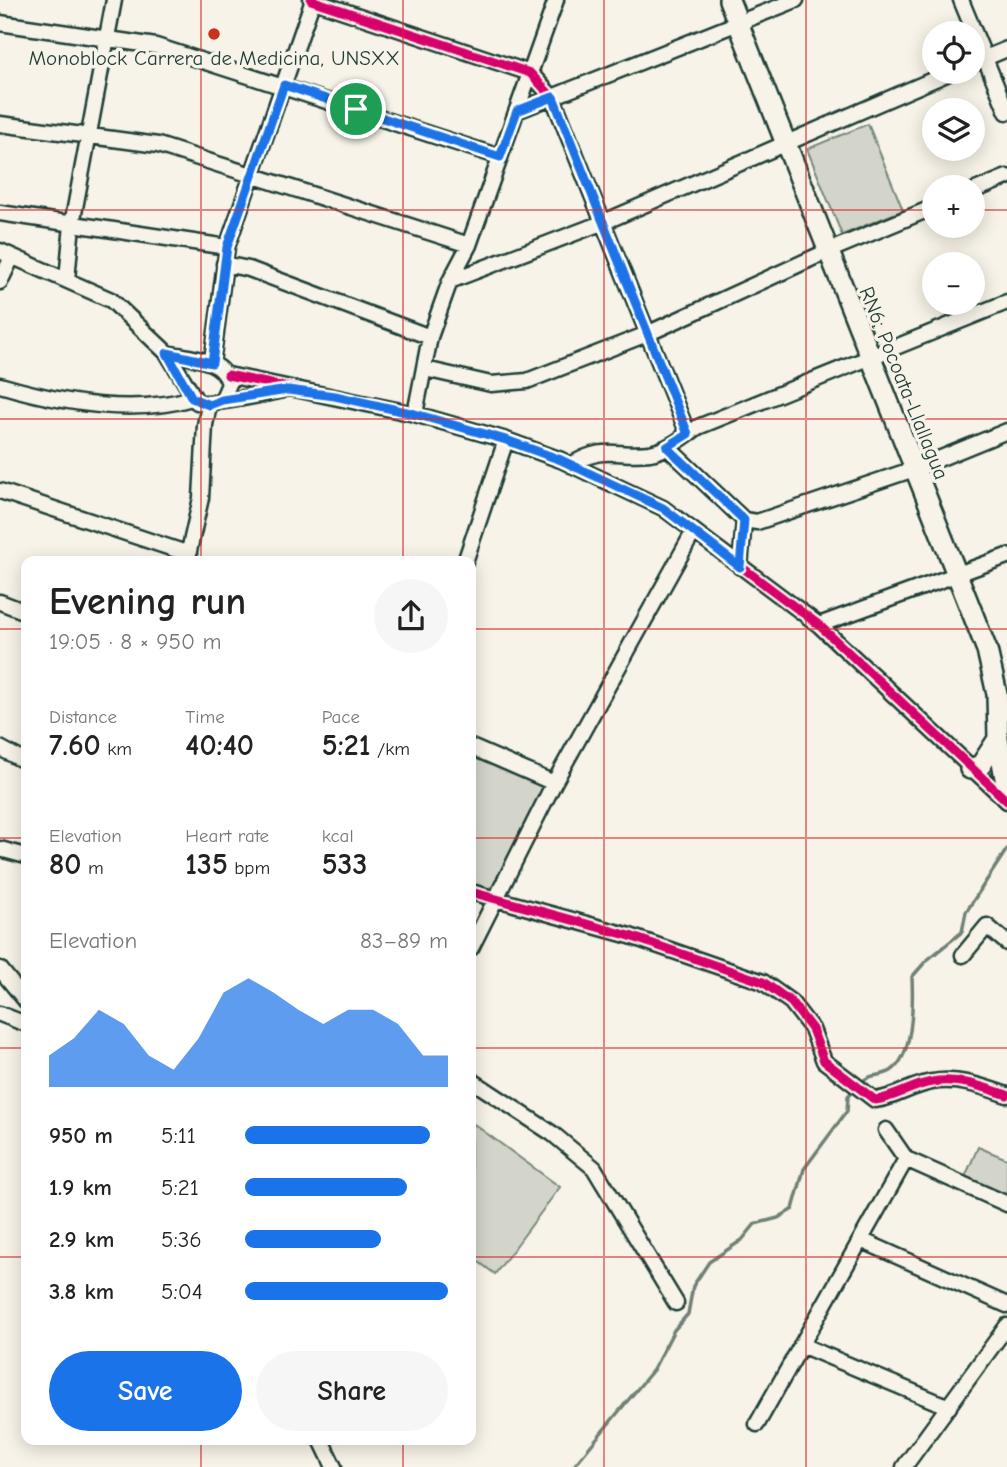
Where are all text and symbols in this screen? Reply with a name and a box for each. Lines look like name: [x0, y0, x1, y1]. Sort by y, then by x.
map controls: [922, 21, 985, 315]
button: locate: [922, 21, 985, 84]
marker: Monoblock Carrera de Medicina, UNSXX: [206, 26, 222, 42]
place label: Monoblock Carrera de Medicina, UNSXX: [28, 46, 400, 70]
pin: [326, 79, 386, 139]
icon: arrive: [337, 90, 375, 128]
button: layers: [922, 98, 985, 161]
button: +: [922, 175, 985, 238]
button: −: [922, 252, 985, 315]
street label: RN6: Pocoata-Llallagua: [854, 283, 954, 483]
button: share: [374, 579, 448, 653]
text: Evening run: [49, 580, 246, 624]
text: 19:05 · 8 × 950 m: [49, 628, 222, 655]
text: Distance: [49, 706, 117, 728]
text: Time: [185, 706, 225, 728]
text: Pace: [322, 706, 360, 728]
text: 7.60: [49, 728, 101, 763]
text: 40:40: [185, 728, 254, 763]
text: 5:21: [322, 728, 371, 763]
text: km: [101, 738, 132, 760]
text: /km: [371, 738, 410, 760]
text: Elevation: [49, 825, 122, 847]
text: Heart rate: [185, 825, 269, 847]
text: kcal: [322, 825, 354, 847]
text: 80: [49, 847, 82, 882]
text: 135: [185, 847, 228, 882]
text: 533: [322, 847, 367, 882]
text: m: [82, 857, 104, 879]
text: bpm: [228, 857, 270, 879]
text: Elevation: [49, 927, 137, 954]
text: 83–89 m: [360, 927, 448, 954]
text: 950 m: [49, 1122, 113, 1149]
text: 5:11: [161, 1122, 196, 1149]
text: 1.9 km: [49, 1174, 112, 1201]
text: 5:21: [161, 1174, 199, 1201]
text: 2.9 km: [49, 1226, 114, 1253]
text: 5:36: [161, 1226, 202, 1253]
text: 3.8 km: [49, 1278, 114, 1305]
text: 5:04: [161, 1278, 203, 1305]
button: Save: [49, 1351, 242, 1431]
button: Share: [256, 1351, 448, 1431]

